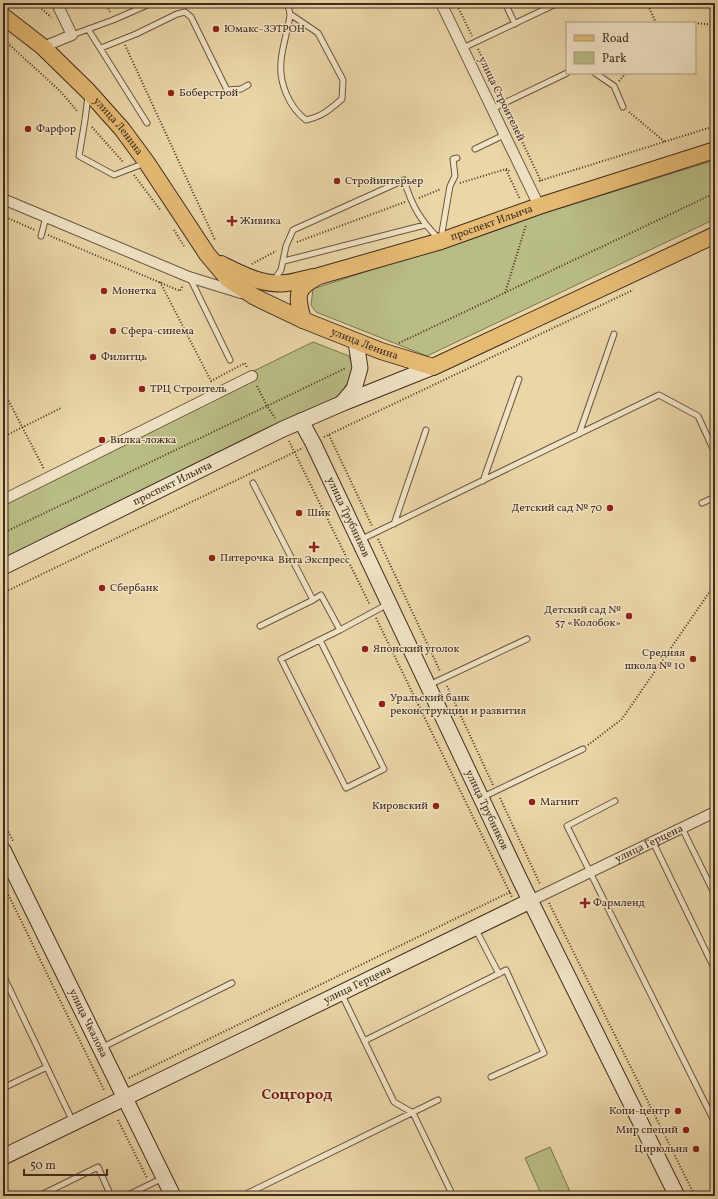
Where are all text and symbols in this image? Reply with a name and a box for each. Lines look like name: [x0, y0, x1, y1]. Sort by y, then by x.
place label: Юмакс-ЗЭТРОН: [224, 22, 305, 37]
legend: [566, 22, 696, 74]
marker: Юмакс-ЗЭТРОН: [211, 24, 221, 34]
text: Road: [602, 31, 629, 47]
text: Park: [602, 51, 627, 67]
street label: улица Строителей: [474, 54, 528, 144]
place label: Боберстрой: [179, 86, 239, 101]
marker: Боберстрой: [166, 88, 176, 98]
street label: улица Ленина: [90, 94, 147, 159]
place label: Фарфор: [36, 122, 76, 137]
marker: Фарфор: [23, 124, 33, 134]
place label: Стройинтерьер: [345, 174, 423, 189]
marker: Стройинтерьер: [332, 176, 342, 186]
street label: проспект Ильича: [449, 201, 536, 244]
place label: Живика: [240, 214, 282, 229]
marker: Живика: [227, 216, 237, 226]
place label: Монетка: [112, 284, 157, 299]
marker: Монетка: [99, 286, 109, 296]
place label: Сфера-синема: [121, 324, 195, 339]
street label: улица Ленина: [328, 324, 400, 363]
marker: Сфера-синема: [108, 326, 118, 336]
place label: Филитць: [101, 350, 148, 365]
marker: Филитць: [88, 352, 98, 362]
place label: ТРЦ Строитель: [150, 382, 227, 397]
marker: ТРЦ Строитель: [137, 384, 147, 394]
place label: Вилка-ложка: [110, 433, 177, 448]
marker: Вилка-ложка: [97, 435, 107, 445]
street label: проспект Ильича: [130, 457, 215, 509]
street label: улица Трубников: [323, 475, 374, 560]
place label: Детский сад № 70: [512, 501, 602, 516]
marker: Детский сад № 70: [605, 503, 615, 513]
place label: Шик: [307, 506, 331, 521]
marker: Шик: [294, 508, 304, 518]
marker: Вита Экспресс: [309, 542, 319, 552]
place label: Пятерочка: [220, 551, 274, 566]
marker: Пятерочка: [207, 553, 217, 563]
place label: Вита Экспресс: [278, 553, 350, 568]
place label: Сбербанк: [110, 581, 159, 596]
marker: Сбербанк: [97, 583, 107, 593]
place label: Детский сад № 57 «Колобок»: [544, 603, 621, 631]
marker: Детский сад № 57 «Колобок»: [624, 611, 634, 621]
place label: Японский уголок: [373, 642, 459, 657]
marker: Японский уголок: [360, 644, 370, 654]
place label: Средняя школа № 10: [625, 646, 685, 674]
marker: Средняя школа № 10: [688, 654, 698, 664]
place label: Уральский банк реконструкции и развития: [390, 691, 527, 719]
marker: Уральский банк реконструкции и развития: [377, 699, 387, 709]
street label: улица Трубников: [461, 767, 512, 853]
place label: Магнит: [540, 795, 580, 810]
marker: Магнит: [527, 797, 537, 807]
place label: Кировский: [372, 799, 428, 814]
marker: Кировский: [431, 801, 441, 811]
street label: улица Герцена: [612, 821, 686, 867]
place label: Фармленд: [593, 896, 646, 911]
marker: Фармленд: [580, 898, 590, 908]
street label: улица Герцена: [321, 962, 394, 1008]
street label: улица Чкалова: [65, 986, 112, 1061]
district label: Соцгород: [261, 1085, 333, 1106]
place label: Копи-центр: [609, 1104, 670, 1119]
marker: Копи-центр: [673, 1106, 683, 1116]
place label: Мир специй: [616, 1123, 678, 1138]
marker: Мир специй: [681, 1125, 691, 1135]
place label: Цирюльня: [634, 1142, 688, 1157]
marker: Цирюльня: [691, 1144, 701, 1154]
scale bar: [24, 1151, 107, 1177]
text: 50 m: [30, 1158, 56, 1174]

